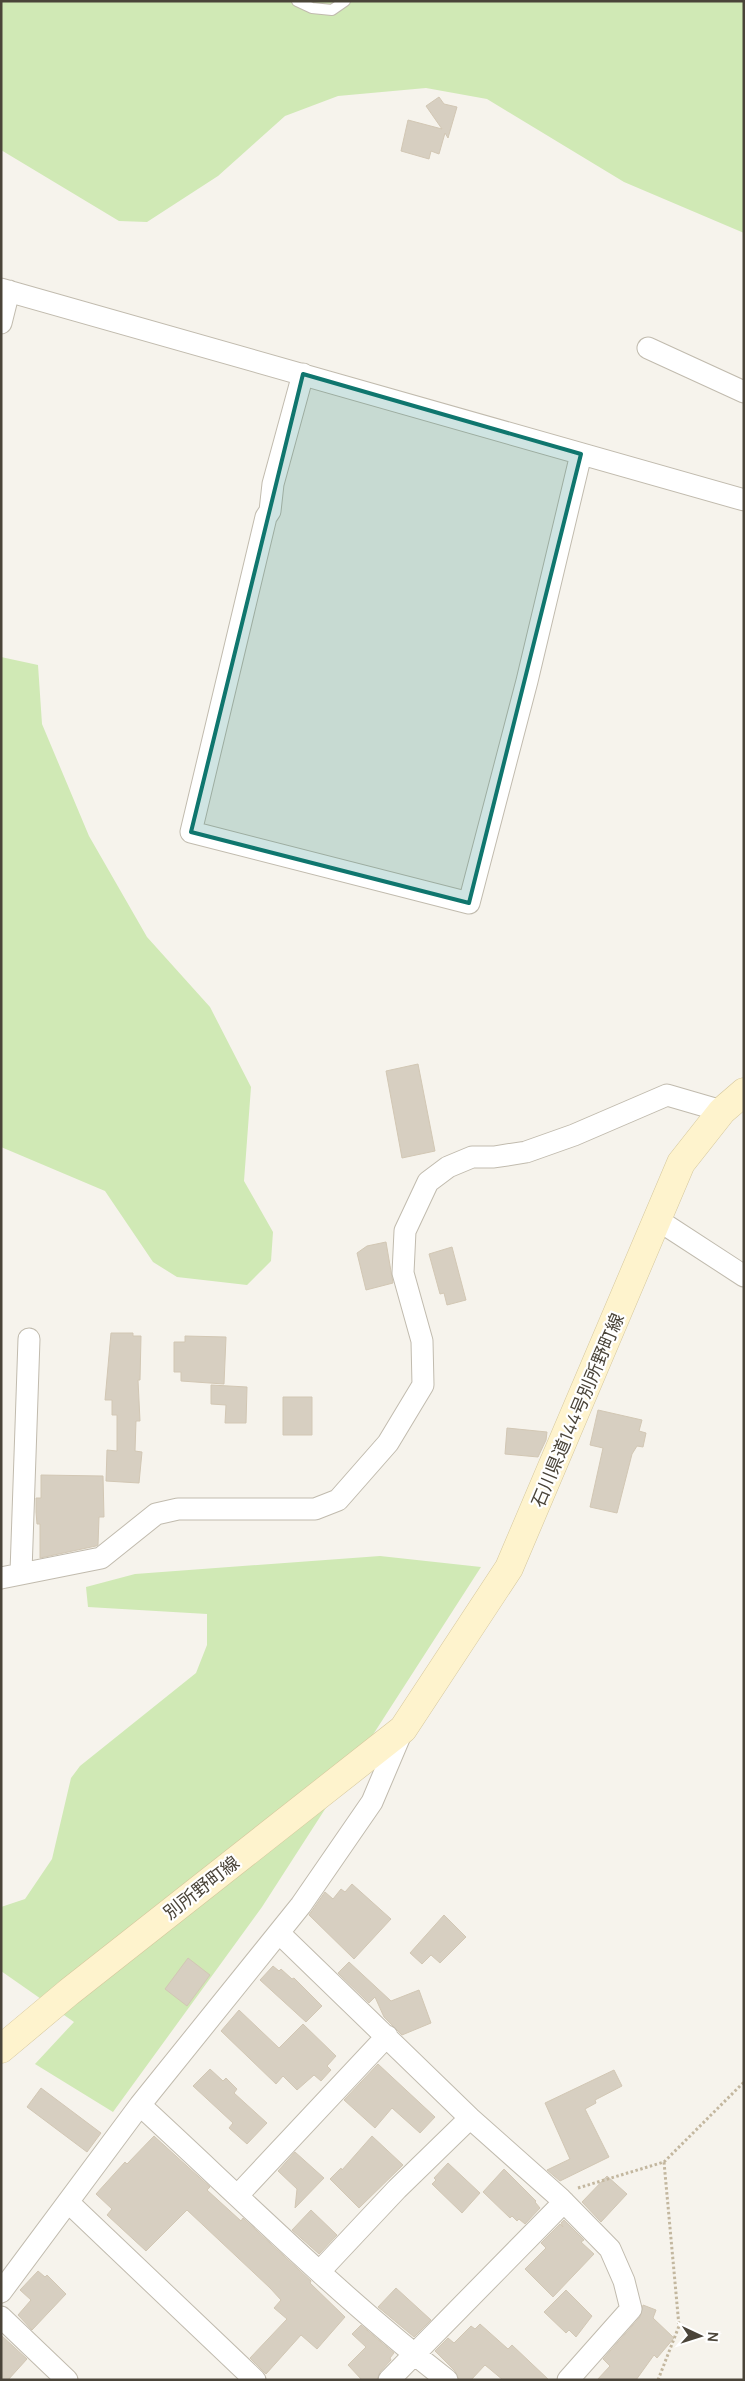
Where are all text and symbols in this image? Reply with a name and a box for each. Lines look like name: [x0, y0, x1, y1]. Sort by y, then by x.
street label: 石川県道144号別所野町線: [525, 1309, 629, 1511]
street label: 別所野町線: [158, 1850, 244, 1924]
north arrow: [675, 2311, 725, 2361]
text: N: [704, 2331, 723, 2343]

